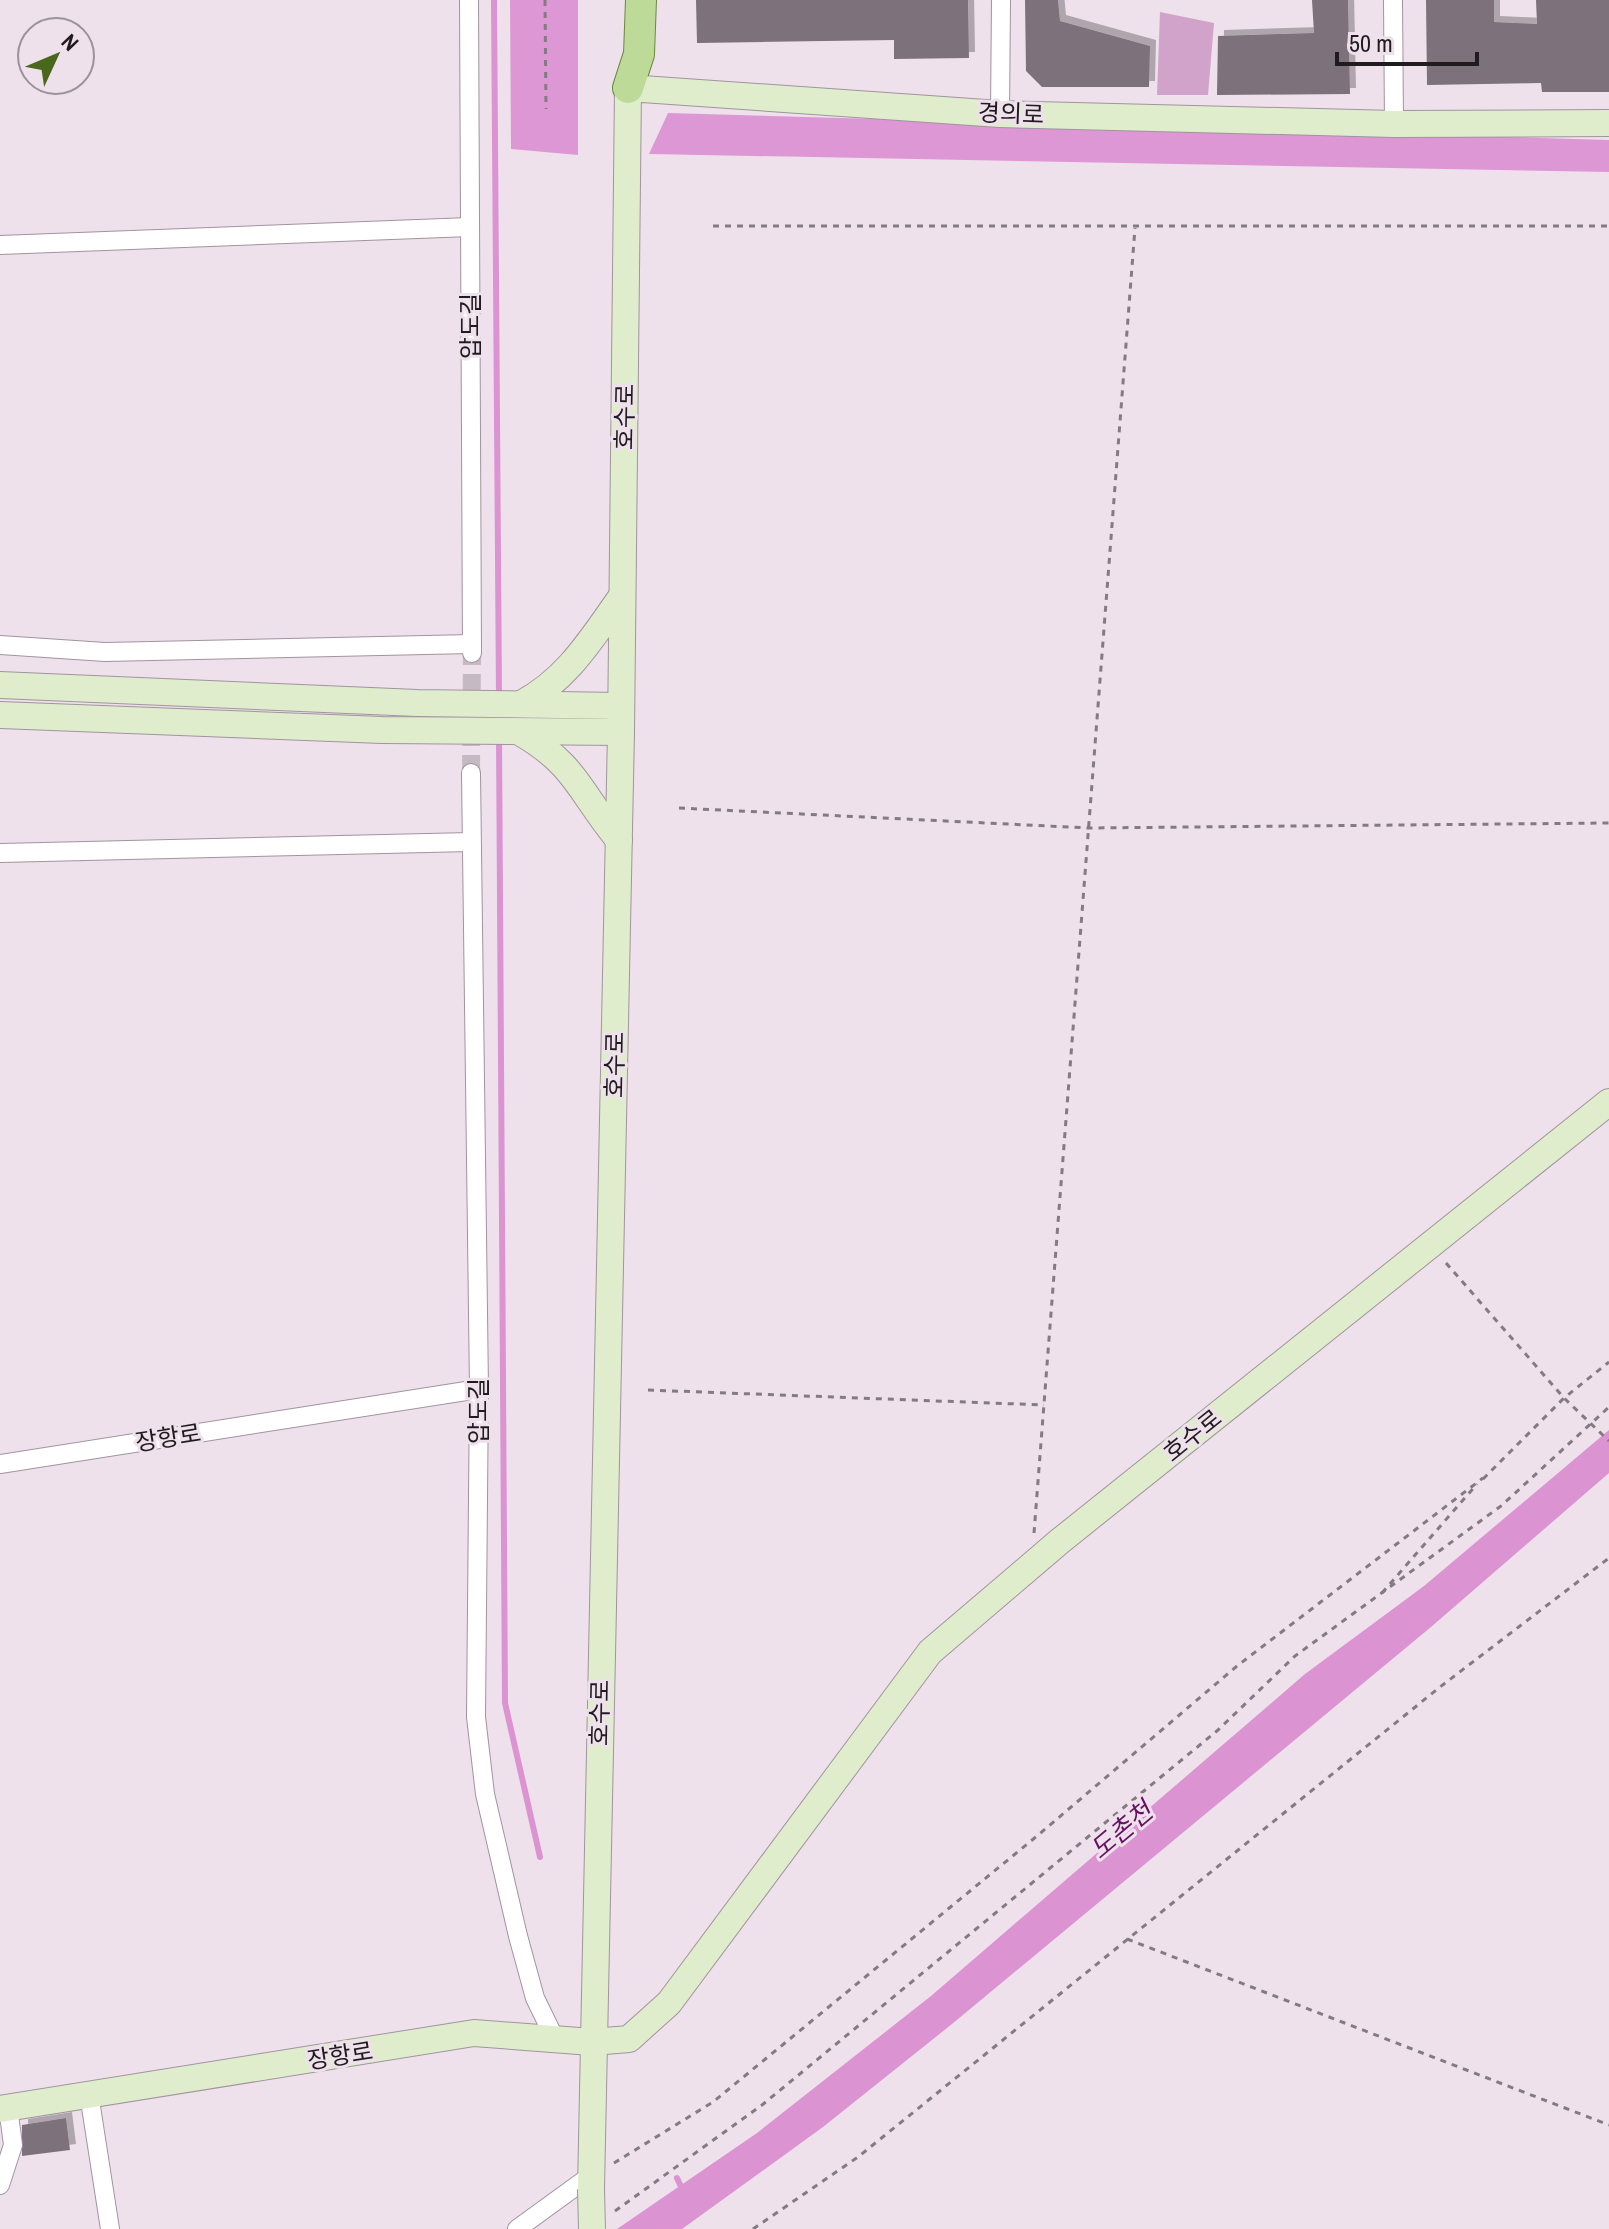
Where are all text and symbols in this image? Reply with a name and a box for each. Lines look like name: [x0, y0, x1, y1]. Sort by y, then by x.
north arrow: [16, 16, 96, 96]
scale bar: [1337, 16, 1477, 66]
text: N: [55, 27, 86, 57]
text: 50 m: [1349, 27, 1393, 59]
street label: 경의로: [977, 96, 1045, 130]
street label: 압도길: [454, 293, 486, 359]
street label: 호수로: [607, 384, 641, 450]
street label: 호수로: [597, 1032, 631, 1098]
street label: 압도길: [462, 1378, 494, 1444]
street label: 호수로: [1156, 1402, 1228, 1468]
street label: 장항로: [133, 1416, 203, 1458]
street label: 호수로: [582, 1680, 616, 1746]
water label: 도촌천: [1082, 1792, 1162, 1866]
street label: 장항로: [305, 2034, 375, 2076]

